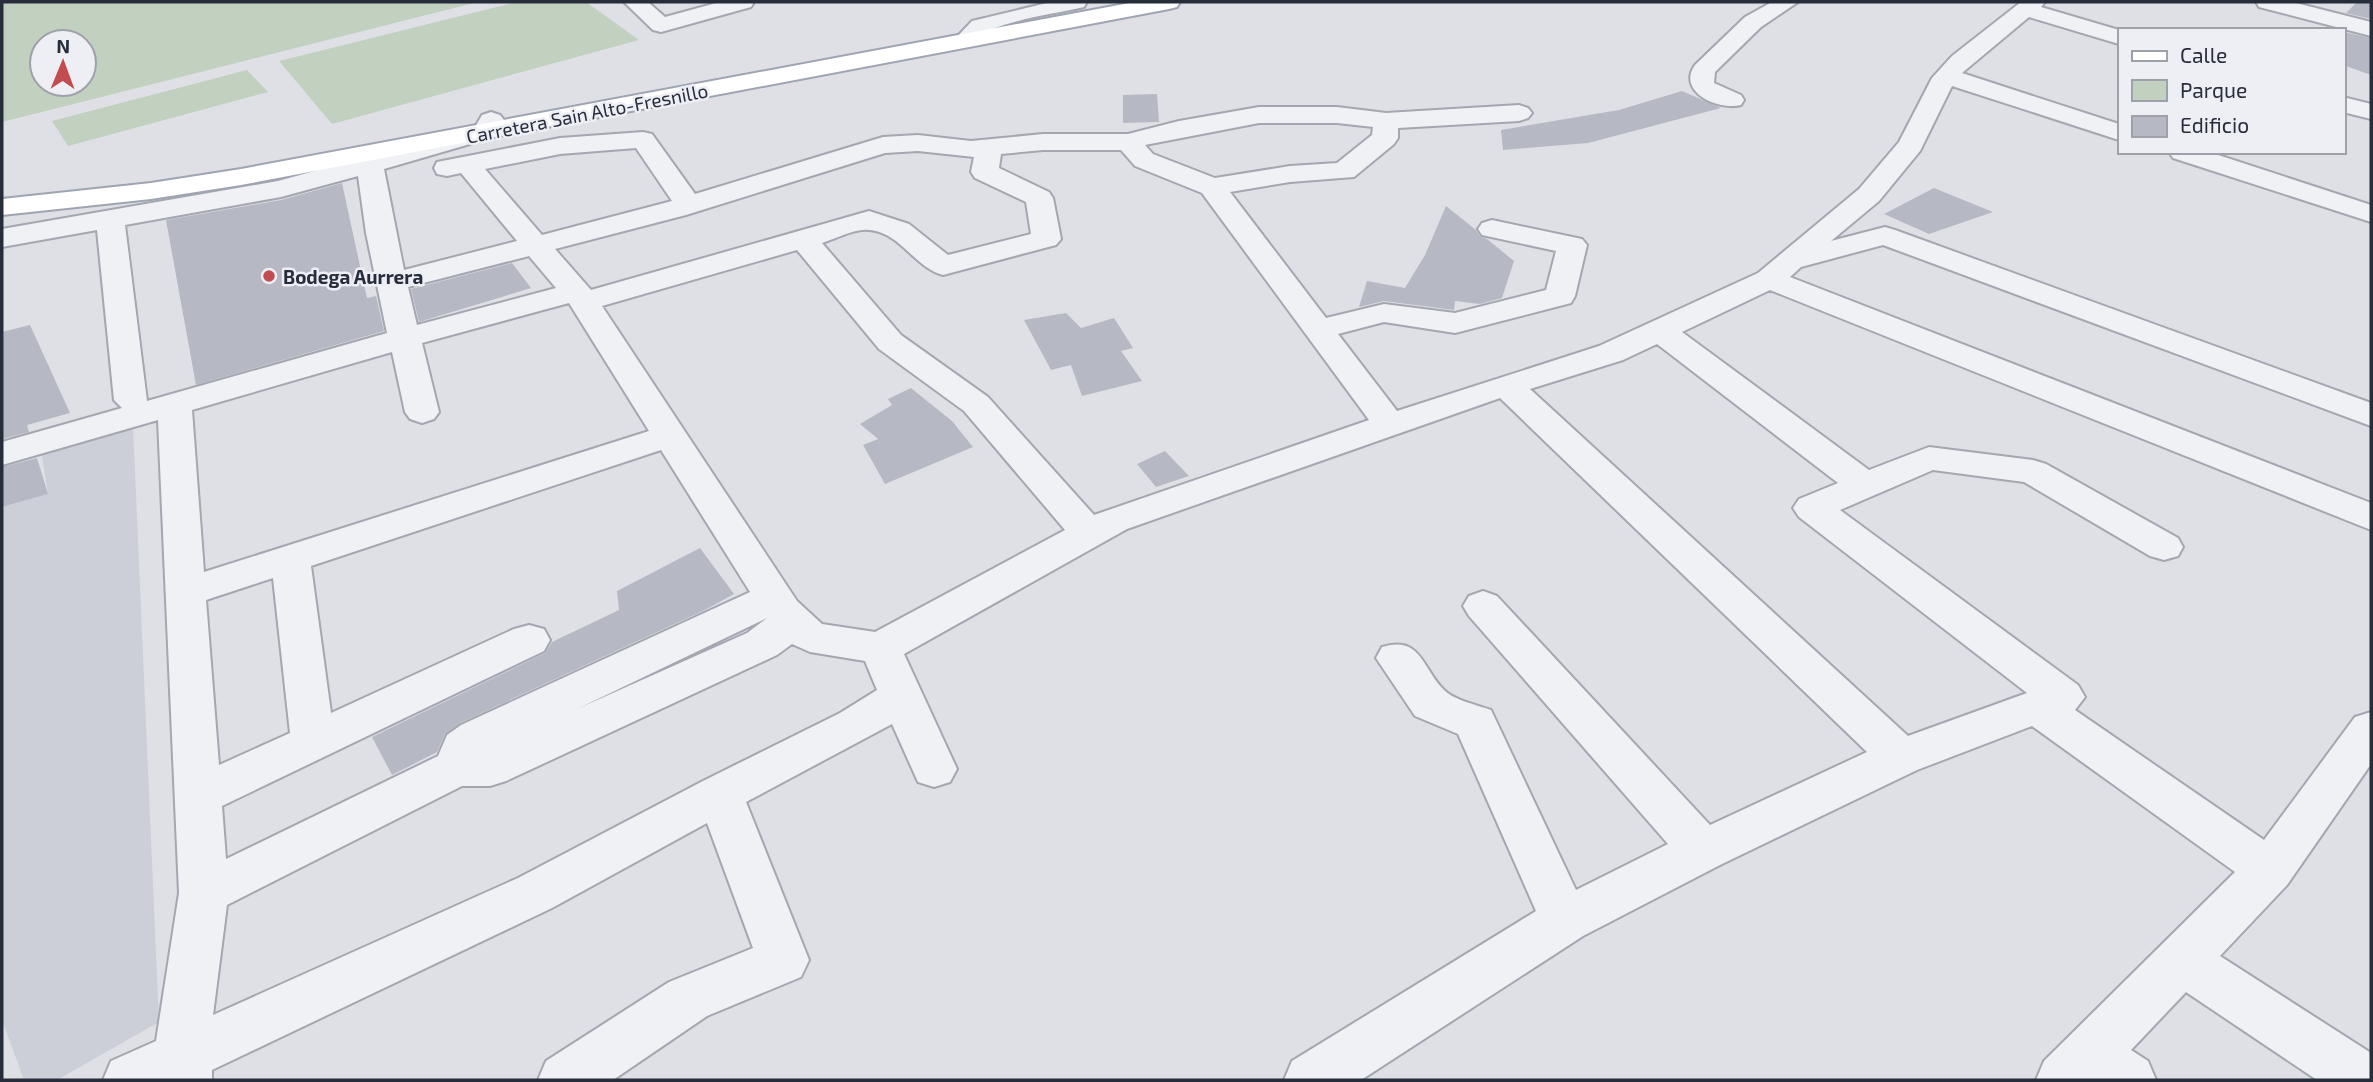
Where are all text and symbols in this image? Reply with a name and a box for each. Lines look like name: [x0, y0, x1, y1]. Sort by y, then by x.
north arrow: [28, 28, 98, 98]
legend: [2118, 28, 2345, 154]
text: N: [56, 34, 70, 57]
text: Calle: [2180, 42, 2227, 67]
text: Parque: [2180, 77, 2247, 102]
street label: Carretera Sain Alto-Fresnillo: [464, 78, 710, 148]
text: Edificio: [2180, 112, 2249, 137]
place label: Bodega Aurrera: [283, 265, 423, 288]
marker: Bodega Aurrera: [261, 268, 277, 284]

